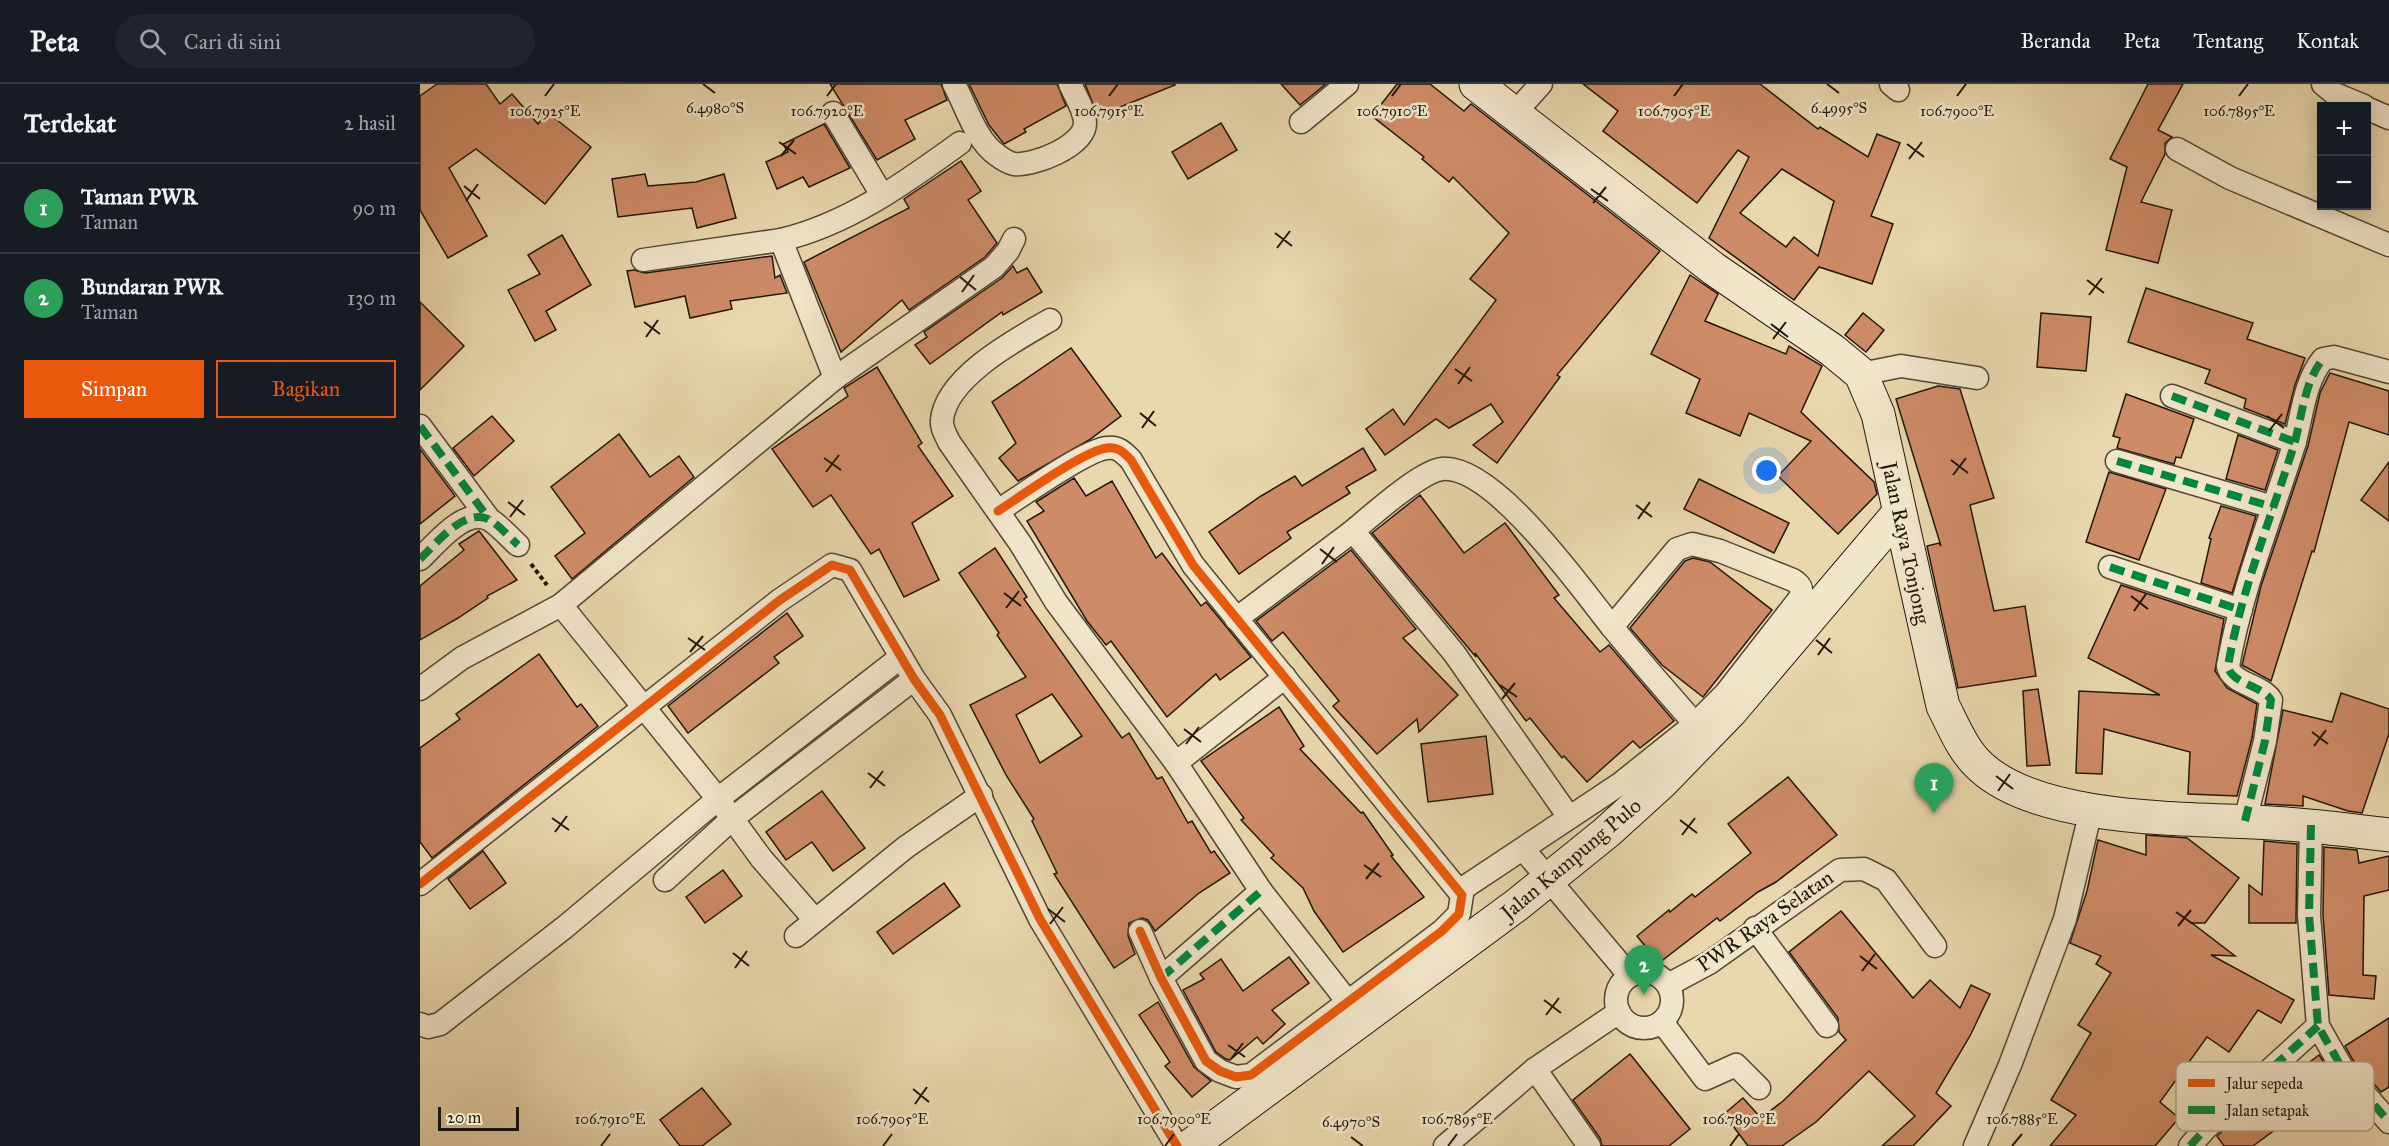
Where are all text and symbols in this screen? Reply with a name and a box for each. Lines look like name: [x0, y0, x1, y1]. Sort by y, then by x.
search box: [115, 14, 535, 68]
text: Peta: [30, 24, 79, 59]
icon: search: [136, 25, 169, 58]
text: Cari di sini: [184, 28, 281, 55]
text: Beranda: [2020, 28, 2091, 54]
text: Peta: [2124, 28, 2160, 54]
text: Tentang: [2193, 28, 2263, 54]
text: Kontak: [2296, 28, 2359, 54]
text: 6.4980°S: [686, 99, 744, 117]
text: 6.4995°S: [1811, 99, 1867, 117]
text: 106.7925°E: [510, 102, 581, 120]
text: 106.7920°E: [791, 102, 864, 120]
text: 106.7915°E: [1074, 102, 1144, 120]
text: 106.7910°E: [1356, 102, 1428, 120]
text: 106.7905°E: [1638, 102, 1710, 120]
text: 106.7900°E: [1920, 102, 1994, 120]
text: 106.7895°E: [2203, 102, 2275, 120]
map controls: [2317, 102, 2371, 210]
button: +: [2317, 102, 2371, 156]
text: Terdekat: [24, 107, 116, 139]
text: 2 hasil: [344, 111, 396, 135]
button: −: [2317, 156, 2371, 210]
text: Taman PWR: [81, 183, 197, 210]
text: 1: [40, 196, 47, 220]
text: 90 m: [353, 196, 396, 220]
text: Taman: [81, 210, 138, 234]
text: Bundaran PWR: [81, 273, 223, 300]
text: 2: [39, 286, 48, 310]
text: 130 m: [347, 286, 396, 310]
text: Taman: [81, 300, 138, 324]
button: Simpan: [24, 360, 204, 418]
button: Bagikan: [216, 360, 396, 418]
your location: [1752, 456, 1781, 485]
street label: Jalan Raya Tonjong: [1876, 457, 1936, 627]
pin: 1: [1914, 764, 1954, 813]
street label: Jalan Kampung Pulo: [1494, 792, 1647, 927]
street label: PWR Raya Selatan: [1692, 864, 1838, 978]
pin: 2: [1624, 946, 1664, 995]
legend: [2176, 1062, 2374, 1131]
text: Jalur sepeda: [2224, 1074, 2303, 1094]
text: Jalan setapak: [2224, 1101, 2310, 1121]
scale bar: [438, 1104, 519, 1132]
text: 20 m: [447, 1108, 481, 1127]
text: 106.7910°E: [574, 1110, 646, 1128]
text: 106.7905°E: [856, 1110, 928, 1128]
text: 106.7900°E: [1137, 1110, 1211, 1128]
text: 106.7895°E: [1421, 1110, 1493, 1128]
text: 106.7890°E: [1702, 1110, 1776, 1128]
text: 106.7885°E: [1986, 1110, 2058, 1128]
text: 6.4970°S: [1322, 1113, 1380, 1131]

